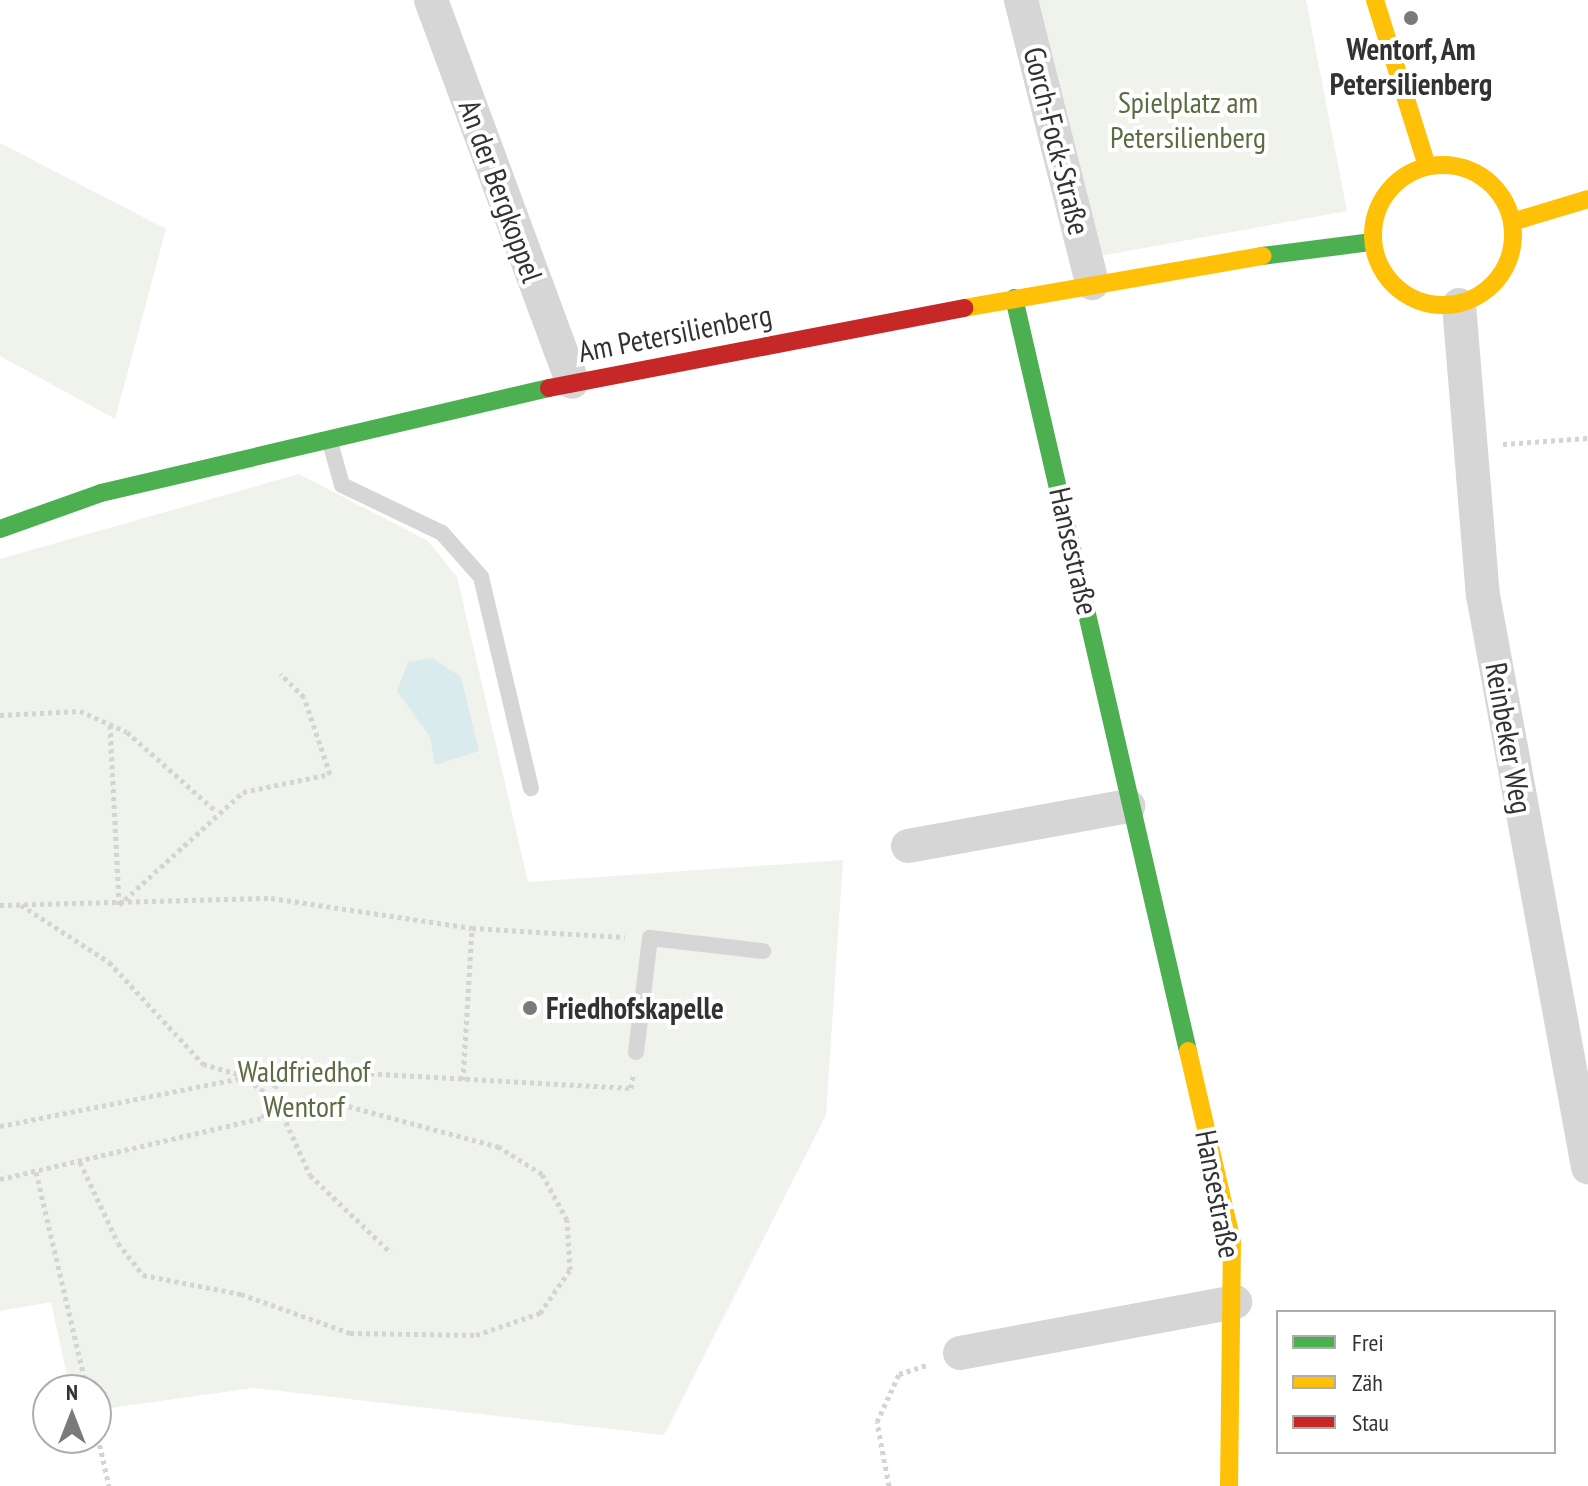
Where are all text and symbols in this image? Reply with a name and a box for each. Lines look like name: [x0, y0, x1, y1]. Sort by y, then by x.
marker: Wentorf, Am Petersilienberg: [1402, 9, 1420, 27]
place label: Wentorf, Am Petersilienberg: [1330, 31, 1492, 102]
street label: Gorch-Fock-Straße: [1016, 43, 1098, 239]
park label: Spielplatz am Petersilienberg: [1110, 84, 1266, 154]
street label: An der Bergkoppel: [451, 95, 551, 287]
street label: Am Petersilienberg: [575, 297, 775, 369]
street label: Hansestraße: [1042, 484, 1106, 618]
street label: Reinbeker Weg: [1478, 659, 1540, 817]
place label: Friedhofskapelle: [546, 990, 724, 1026]
marker: Friedhofskapelle: [521, 999, 539, 1017]
park label: Waldfriedhof Wentorf: [238, 1053, 370, 1124]
street label: Hansestraße: [1188, 1127, 1248, 1261]
legend: [1276, 1310, 1556, 1454]
text: Frei: [1352, 1327, 1384, 1358]
text: Zäh: [1352, 1367, 1383, 1398]
north arrow: [32, 1374, 112, 1454]
text: N: [66, 1378, 78, 1406]
text: Stau: [1352, 1407, 1389, 1438]

